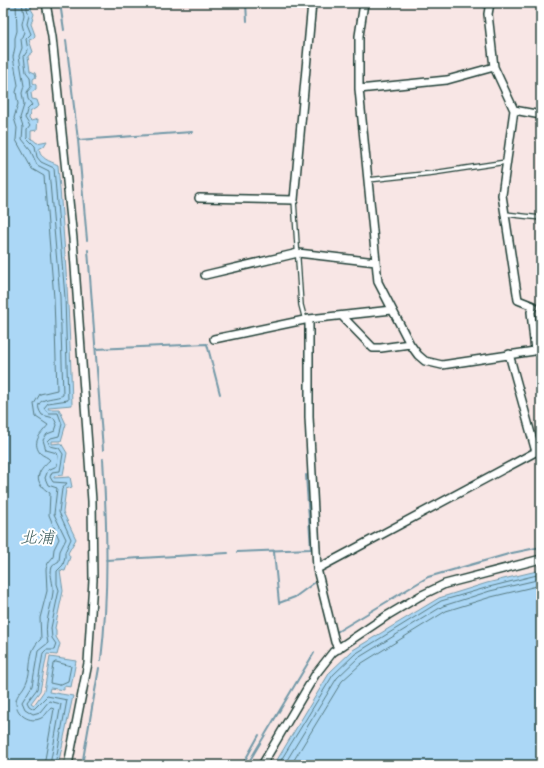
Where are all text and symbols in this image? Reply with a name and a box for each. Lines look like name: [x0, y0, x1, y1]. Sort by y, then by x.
water label: 北浦: [20, 527, 56, 549]

